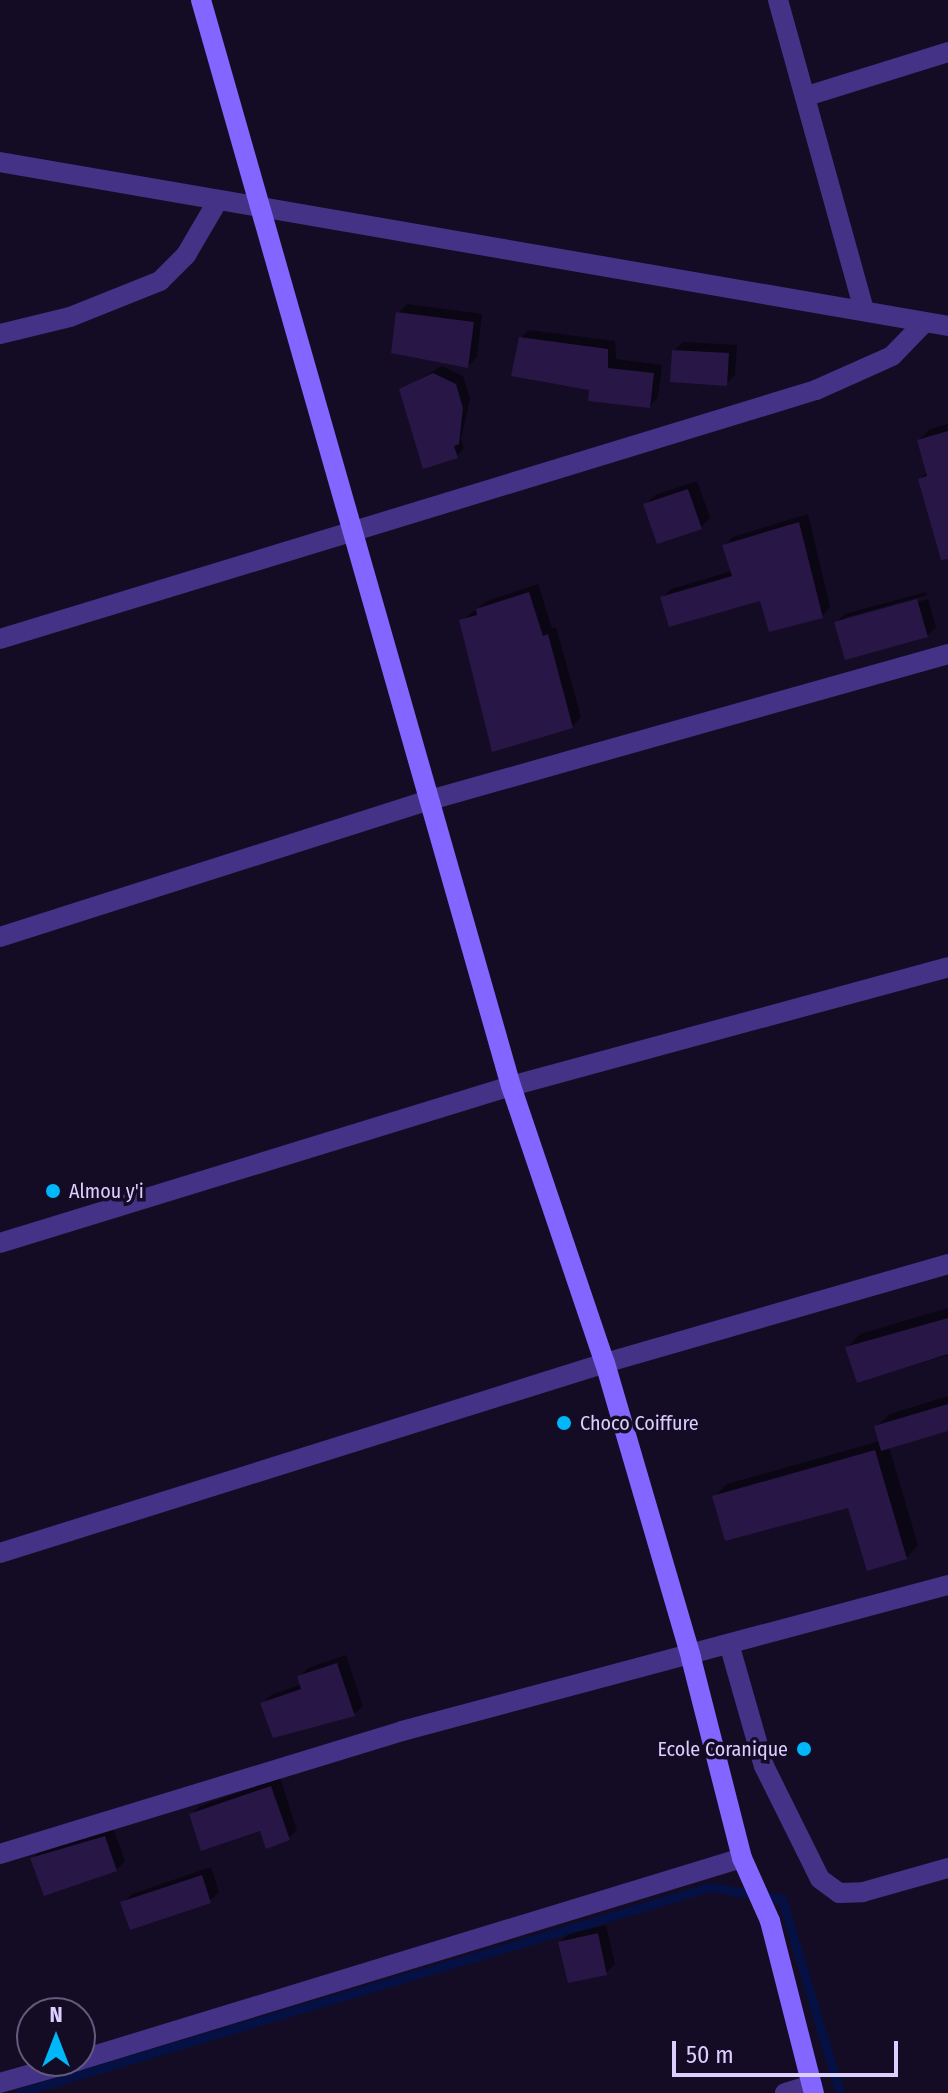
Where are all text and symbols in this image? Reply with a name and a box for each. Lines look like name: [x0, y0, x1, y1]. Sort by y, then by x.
place label: Almou y'i: [69, 1179, 144, 1203]
marker: Almou y'i: [44, 1182, 62, 1200]
place label: Choco Coiffure: [580, 1411, 699, 1435]
marker: Choco Coiffure: [555, 1414, 573, 1432]
place label: Ecole Coranique: [657, 1737, 788, 1761]
marker: Ecole Coranique: [795, 1740, 813, 1758]
north arrow: [16, 1997, 96, 2077]
text: N: [49, 2001, 63, 2028]
scale bar: [676, 2025, 902, 2075]
text: 50 m: [686, 2041, 734, 2069]

